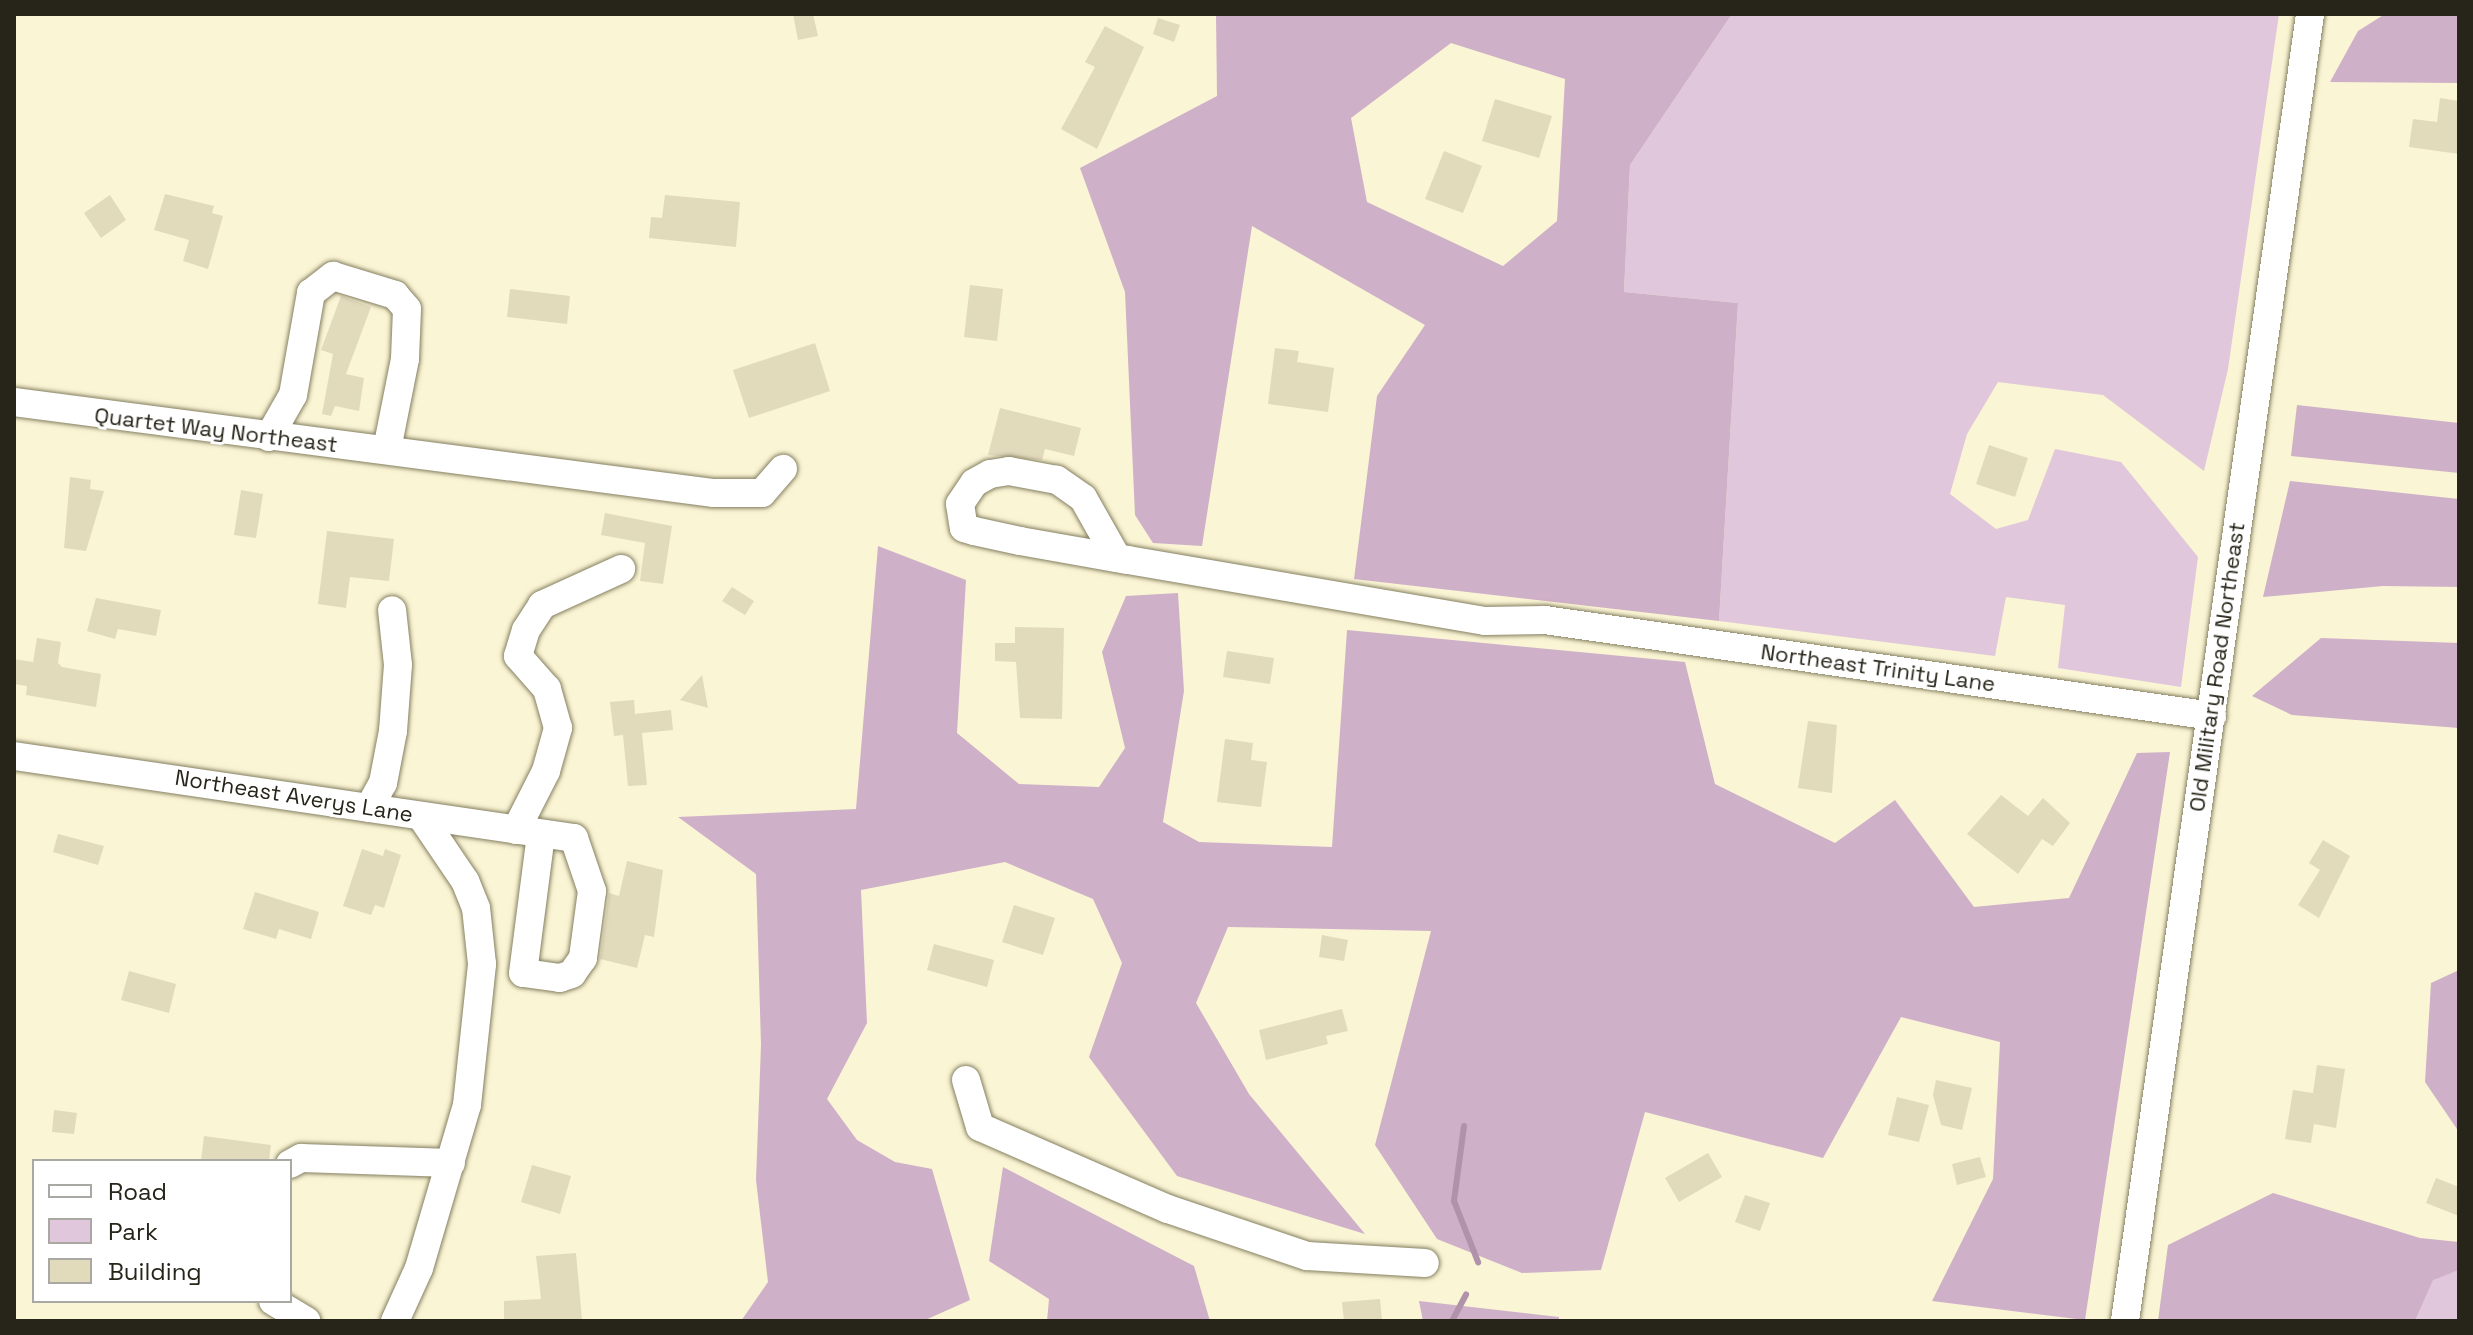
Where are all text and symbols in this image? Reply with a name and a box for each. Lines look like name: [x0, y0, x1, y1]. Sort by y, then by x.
street label: Quartet Way Northeast: [93, 402, 339, 458]
street label: Old Military Road Northeast: [2184, 521, 2250, 813]
street label: Northeast Trinity Lane: [1759, 638, 1997, 698]
street label: Northeast Averys Lane: [173, 764, 415, 828]
legend: [32, 1159, 292, 1303]
text: Road: [108, 1176, 167, 1207]
text: Park: [108, 1216, 158, 1247]
text: Building: [108, 1256, 202, 1287]

